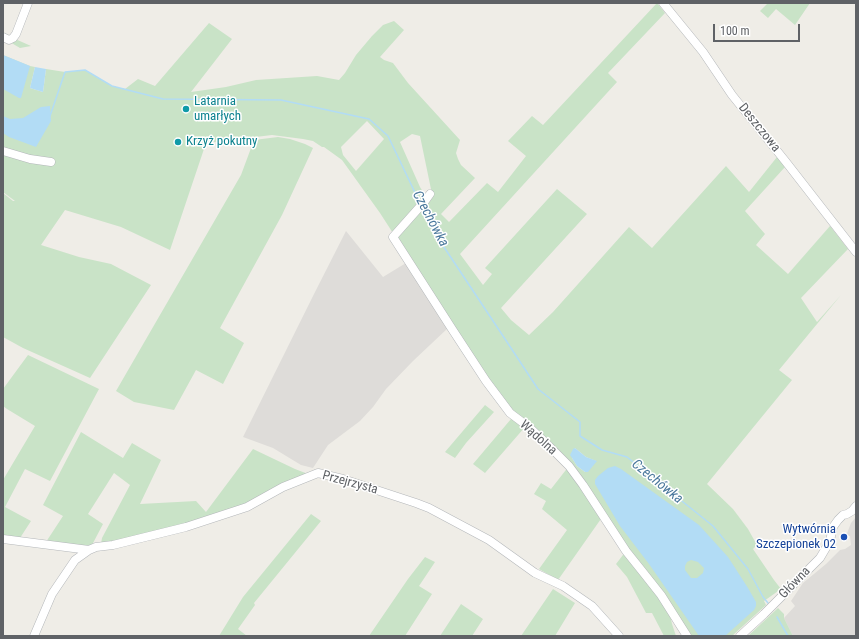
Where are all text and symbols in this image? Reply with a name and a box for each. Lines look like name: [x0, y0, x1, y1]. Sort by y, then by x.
scale bar: [715, 16, 802, 42]
text: 100 m: [720, 24, 750, 38]
place label: Latarnia umarłych: [194, 94, 241, 125]
street label: Deszczowa: [735, 101, 783, 155]
marker: Latarnia umarłych: [181, 104, 191, 114]
place label: Krzyż pokutny: [186, 134, 258, 150]
marker: Krzyż pokutny: [173, 137, 183, 147]
water label: Czechówka: [408, 188, 452, 250]
street label: Wądolna: [516, 417, 560, 459]
water label: Czechówka: [628, 456, 686, 508]
street label: Przejrzysta: [321, 468, 379, 498]
place label: Wytwórnia Szczepionek 02: [756, 522, 836, 553]
marker: Wytwórnia Szczepionek 02: [839, 532, 849, 542]
street label: Główna: [776, 564, 814, 602]

